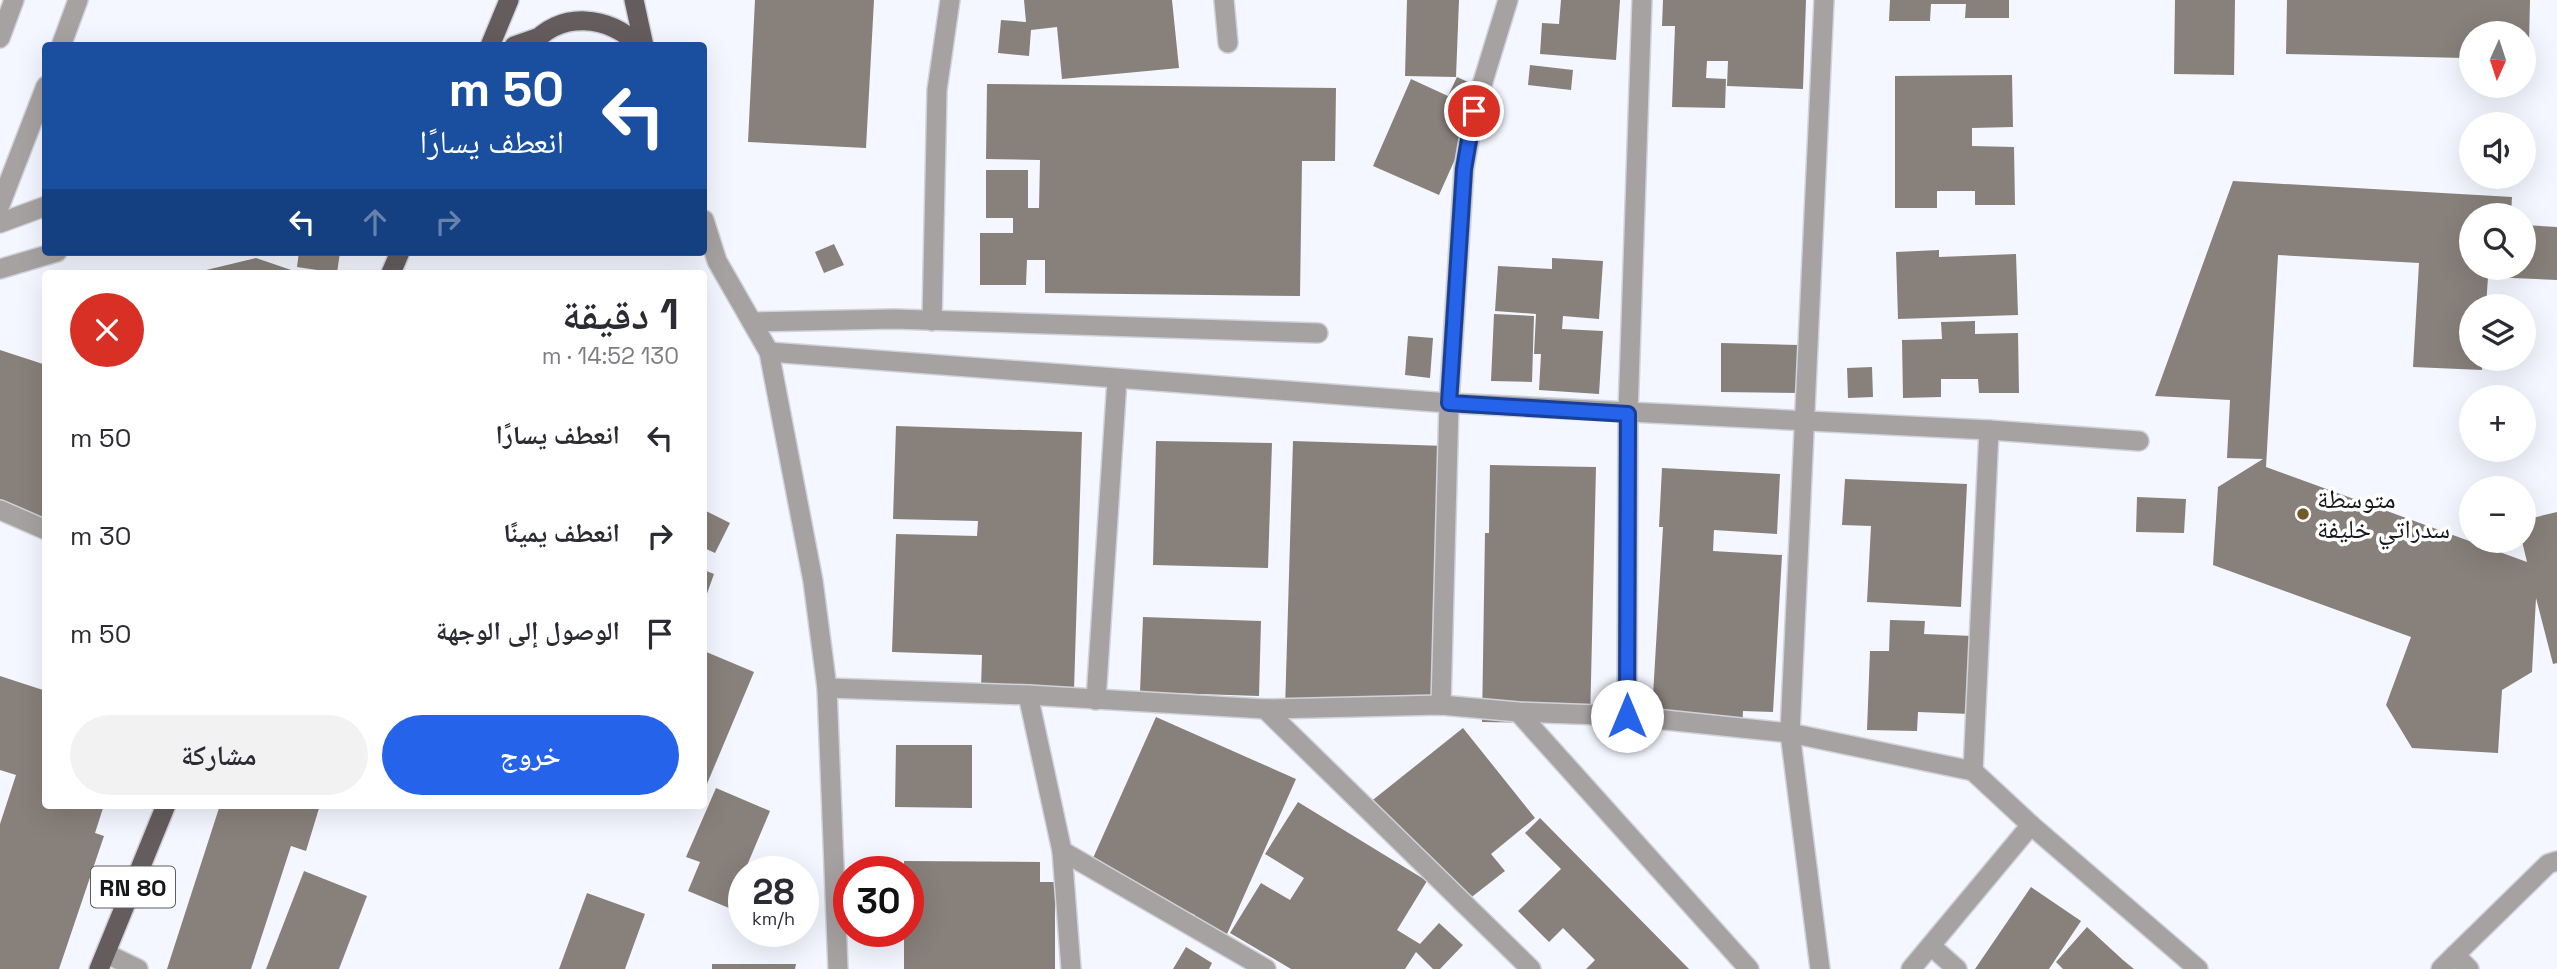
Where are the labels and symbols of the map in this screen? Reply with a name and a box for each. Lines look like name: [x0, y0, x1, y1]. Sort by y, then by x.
north arrow: [2459, 21, 2536, 98]
pin: [1444, 81, 1504, 141]
place label: متوسطة سدراتي خليفة: [2317, 482, 2450, 550]
marker: متوسطة سدراتي خليفة: [2295, 506, 2311, 522]
position arrow: [1590, 679, 1664, 753]
speed limit sign: 30: [833, 856, 924, 947]
road number: RN 80: [91, 866, 175, 908]

